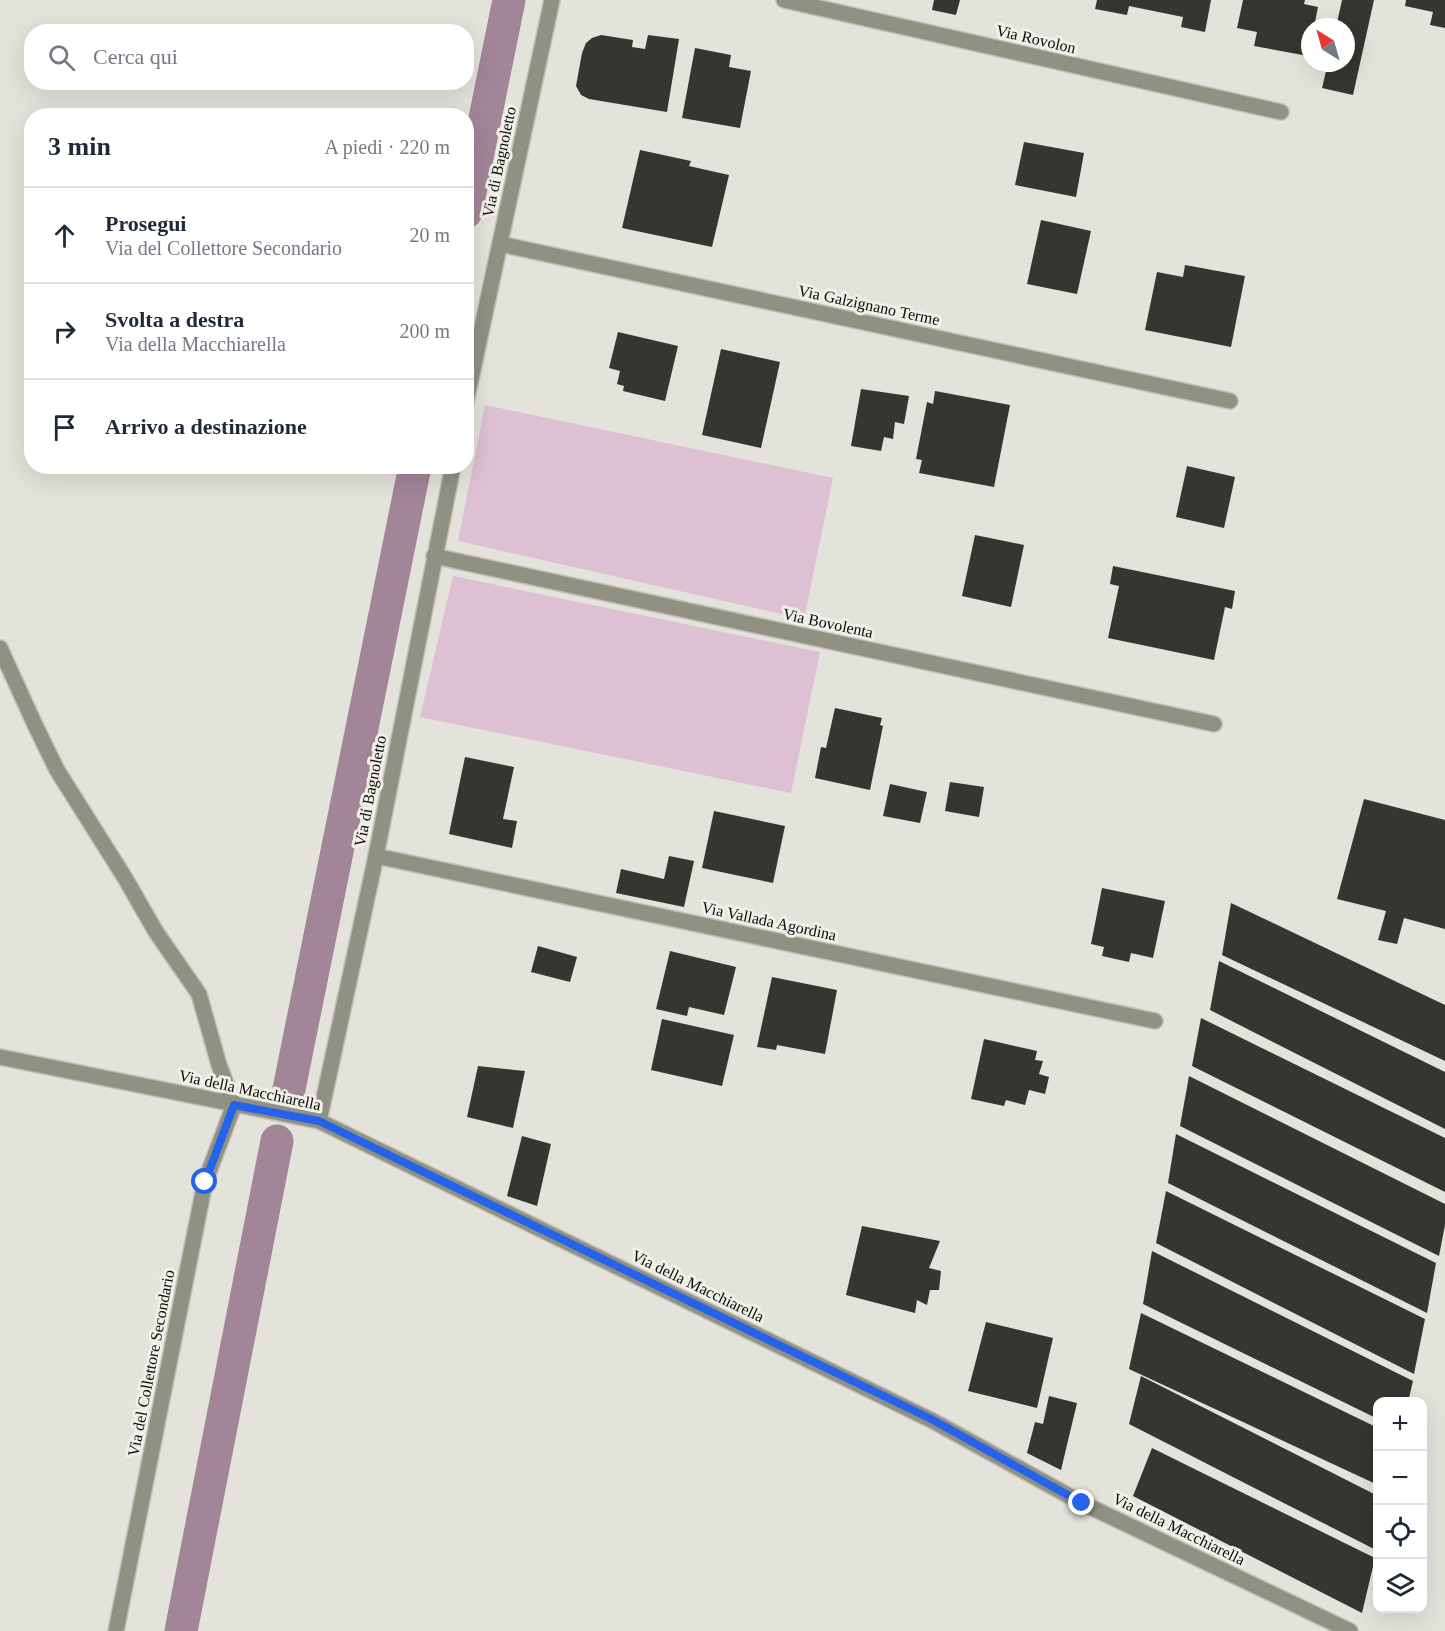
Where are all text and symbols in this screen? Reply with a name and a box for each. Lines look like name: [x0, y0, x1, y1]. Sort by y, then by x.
north arrow: [1301, 18, 1355, 72]
street label: Via Rovolon: [994, 22, 1078, 56]
search box: [24, 24, 474, 90]
icon: search: [45, 41, 78, 74]
text: Cerca qui: [93, 44, 178, 69]
street label: Via di Bagnoletto: [479, 105, 520, 219]
text: 3 min: [48, 132, 111, 161]
text: A piedi · 220 m: [324, 136, 450, 158]
text: Prosegui: [105, 211, 186, 236]
icon: ahead: [48, 219, 81, 252]
text: 20 m: [409, 224, 450, 246]
text: Via del Collettore Secondario: [105, 237, 342, 259]
street label: Via Galzignano Terme: [796, 282, 941, 329]
text: Svolta a destra: [105, 307, 244, 332]
icon: right: [48, 315, 81, 348]
text: 200 m: [399, 320, 450, 342]
text: Via della Macchiarella: [105, 333, 286, 355]
icon: arrive: [48, 411, 81, 444]
text: Arrivo a destinazione: [105, 414, 307, 439]
street label: Via Bovolenta: [781, 605, 875, 641]
street label: Via di Bagnoletto: [351, 734, 390, 848]
street label: Via Vallada Agordina: [700, 898, 838, 945]
street label: Via della Macchiarella: [177, 1067, 323, 1113]
route start: [191, 1168, 217, 1194]
street label: Via della Macchiarella: [629, 1247, 767, 1325]
street label: Via del Collettore Secondario: [125, 1268, 177, 1458]
map controls: [1373, 1397, 1427, 1613]
button: +: [1373, 1397, 1427, 1451]
button: −: [1373, 1451, 1427, 1505]
route end: [1068, 1489, 1094, 1515]
street label: Via della Macchiarella: [1110, 1490, 1248, 1568]
button: locate: [1373, 1505, 1427, 1559]
button: layers: [1373, 1559, 1427, 1613]

